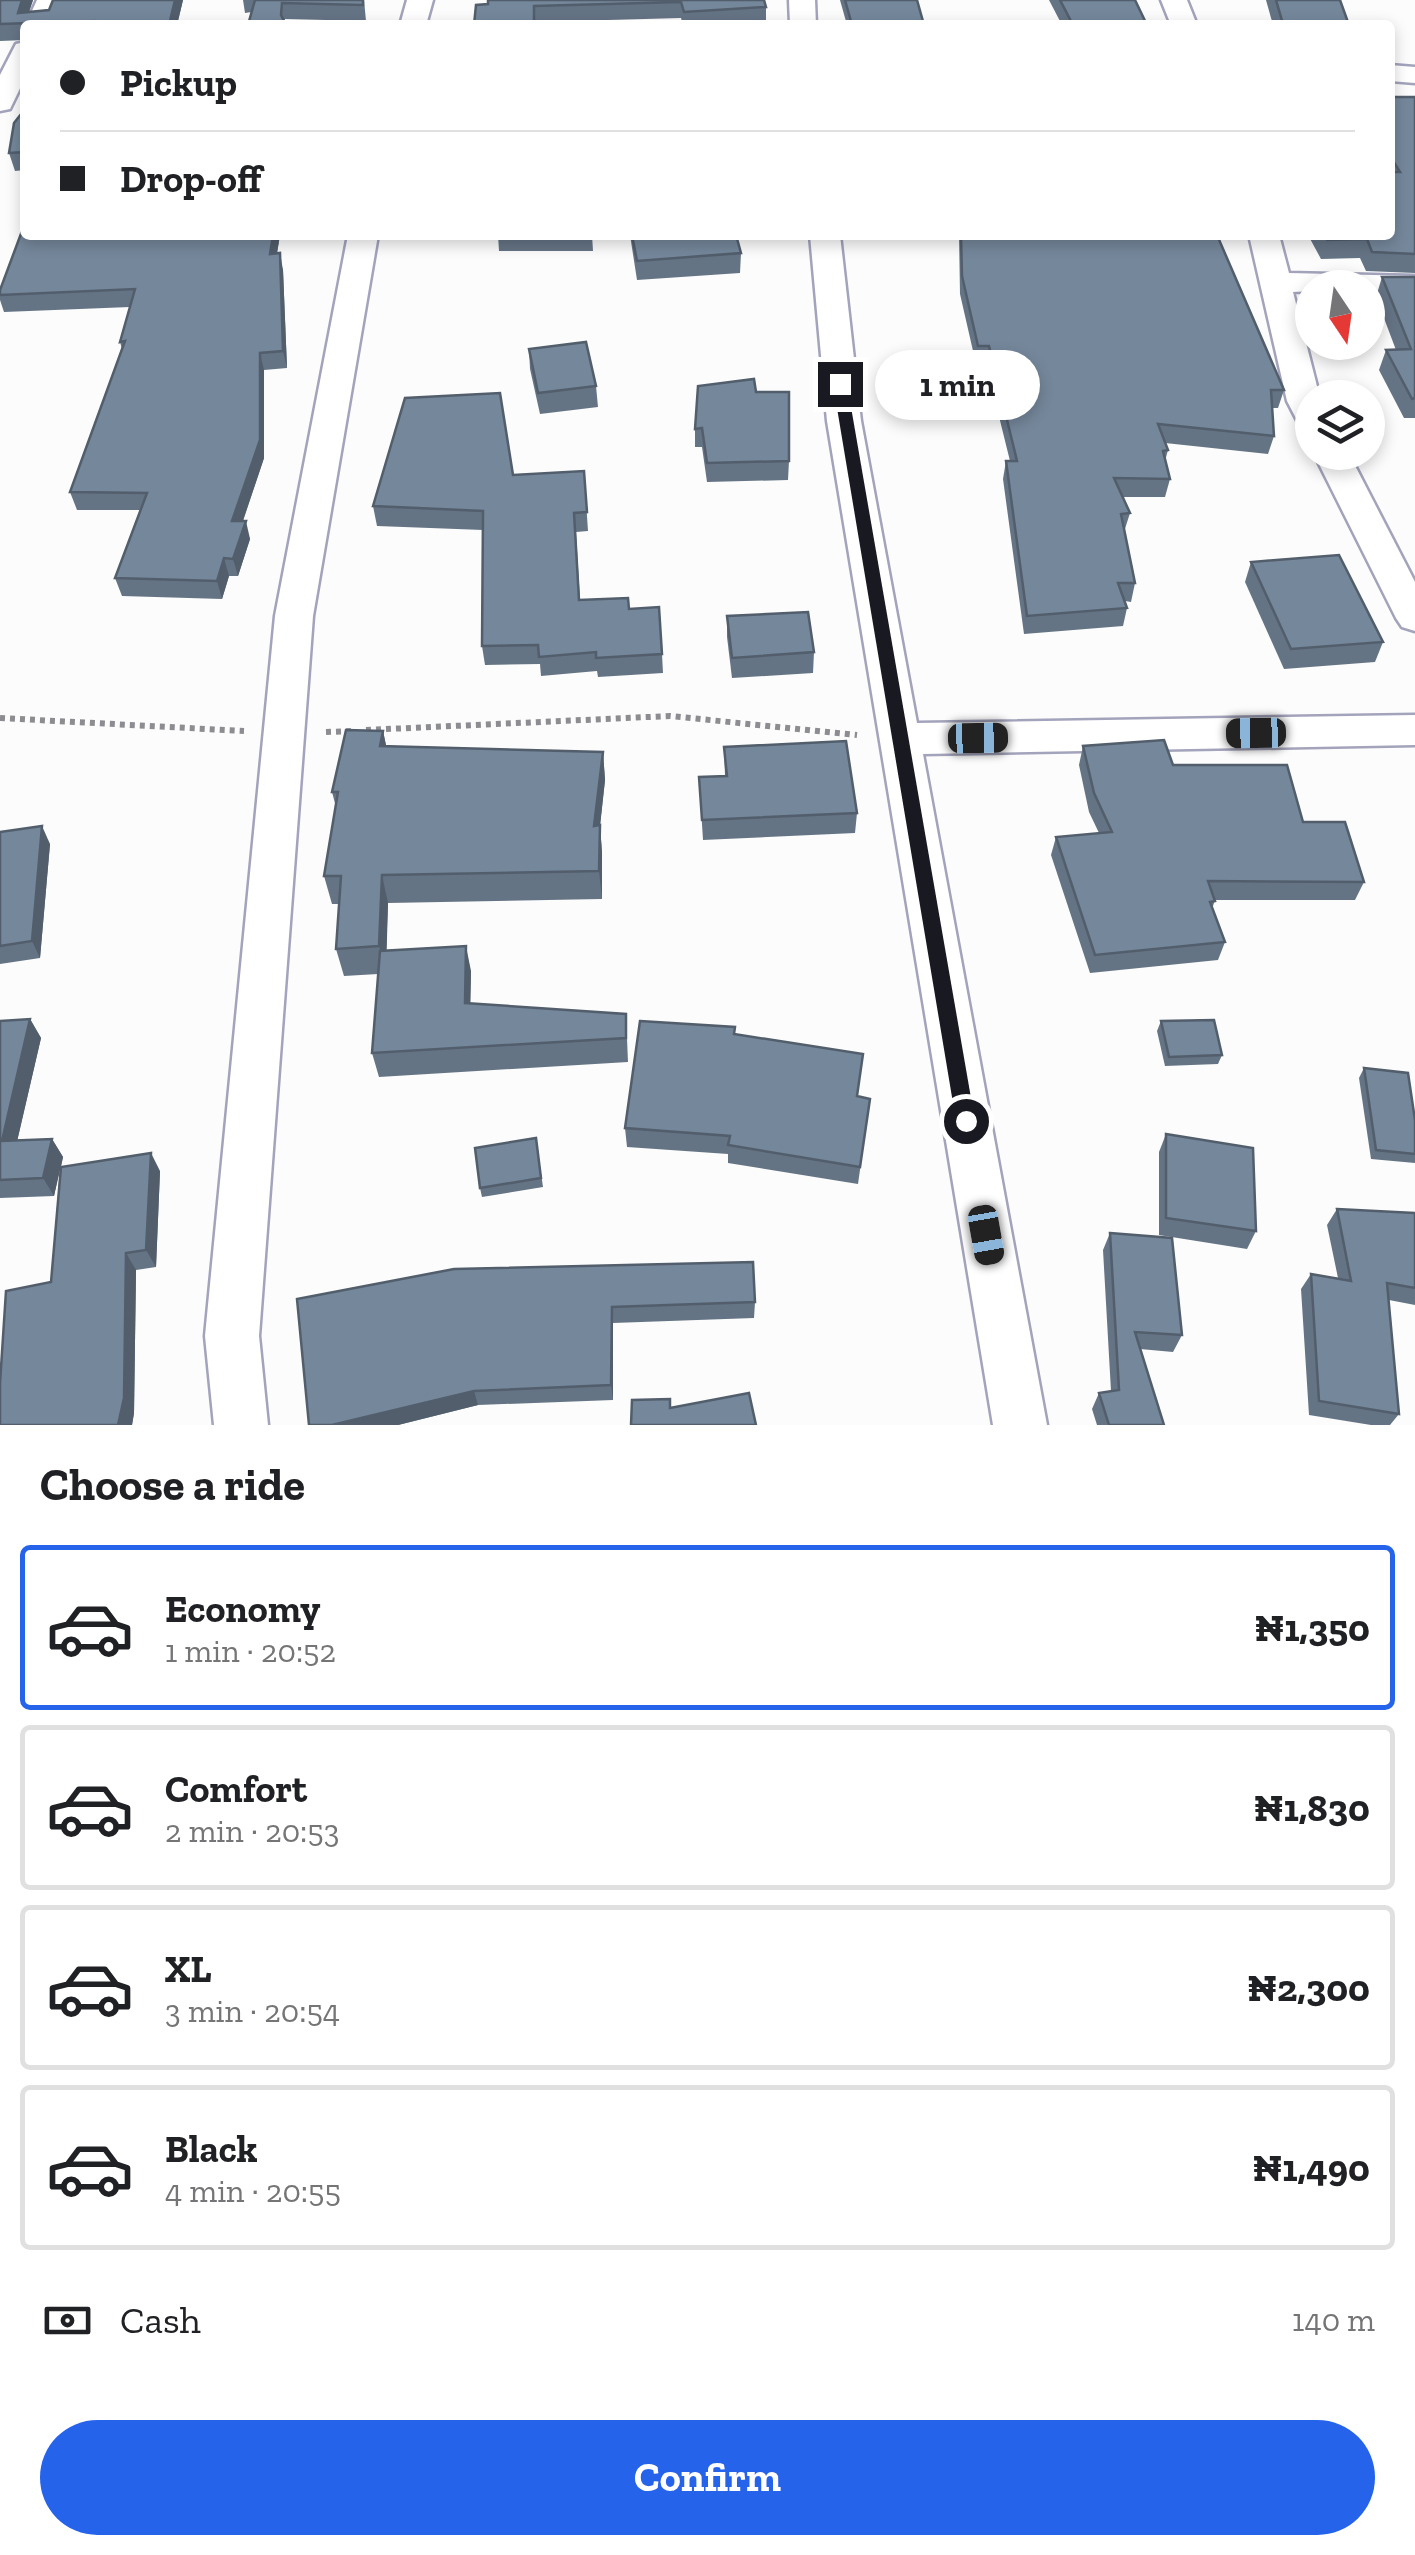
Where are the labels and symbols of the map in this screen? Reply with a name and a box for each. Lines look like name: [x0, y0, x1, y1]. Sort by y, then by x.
north arrow: [1295, 270, 1385, 360]
callout: 1 min: [875, 349, 1040, 419]
route end: [818, 362, 863, 407]
car: [1226, 717, 1286, 749]
car: [948, 722, 1008, 754]
route start: [944, 1099, 989, 1144]
car: [966, 1203, 1006, 1267]

